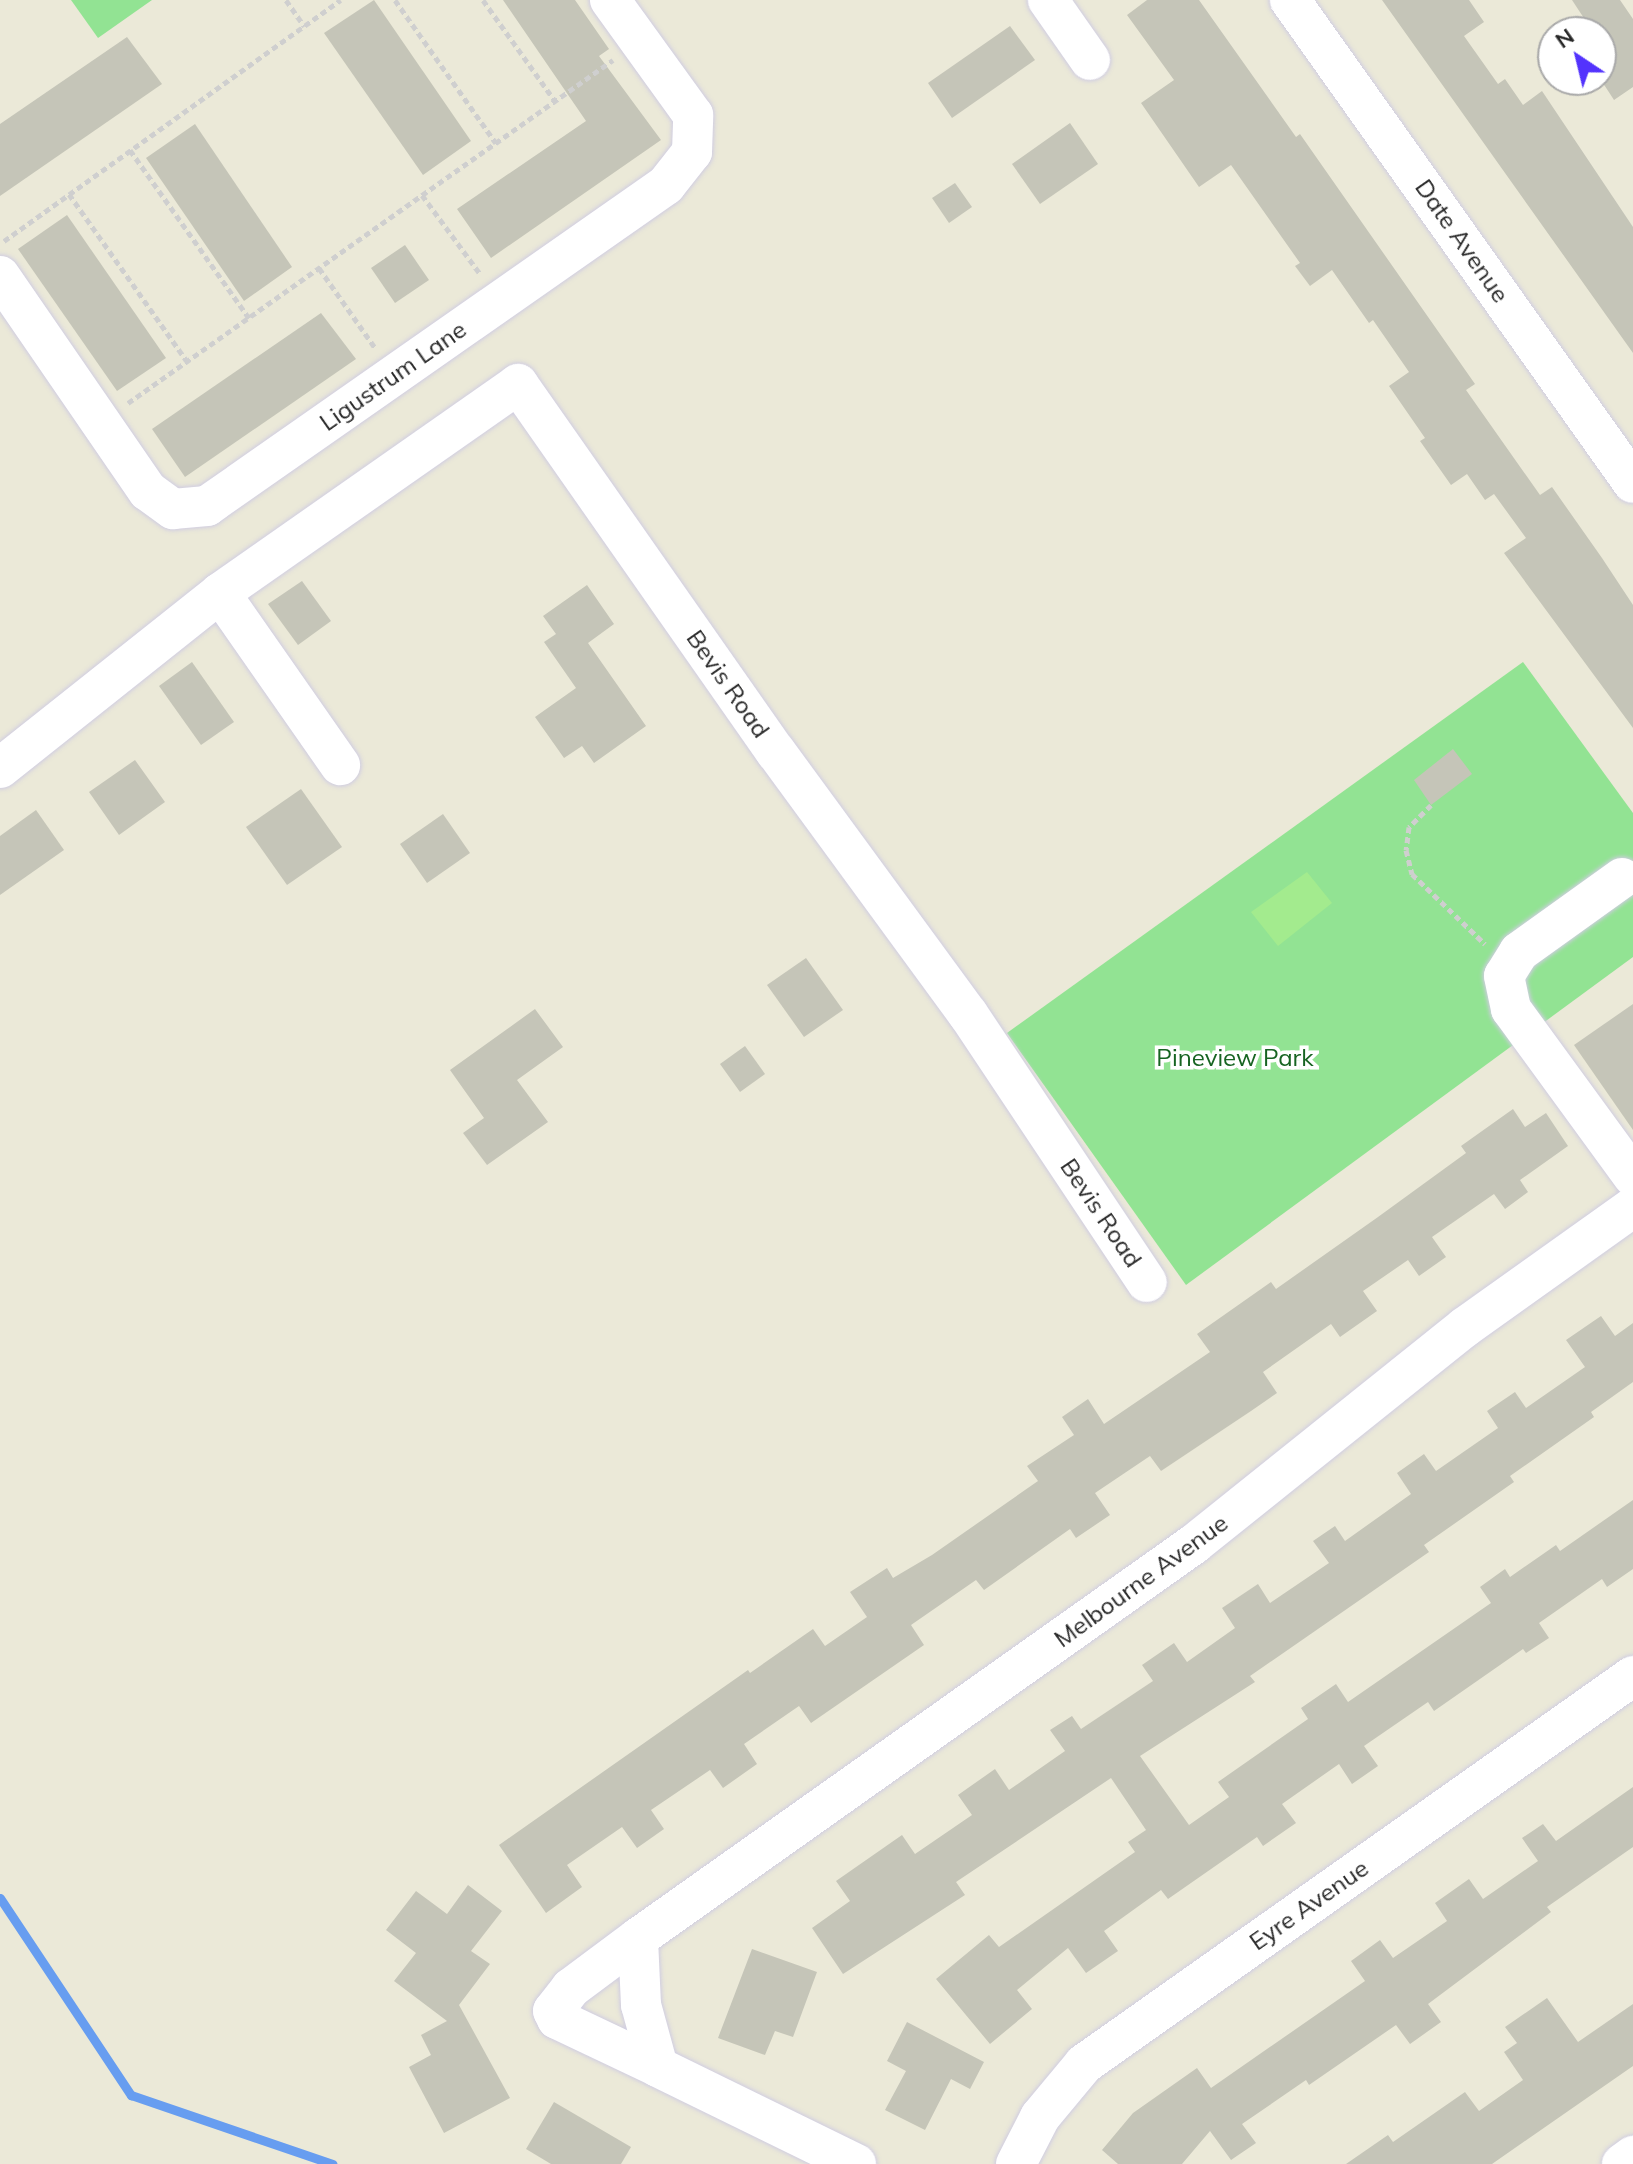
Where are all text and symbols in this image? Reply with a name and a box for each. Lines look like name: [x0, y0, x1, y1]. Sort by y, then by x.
north arrow: [1537, 16, 1617, 96]
text: N: [1550, 22, 1579, 54]
street label: Date Avenue: [1409, 174, 1515, 308]
street label: Ligustrum Lane: [314, 315, 472, 437]
street label: Bevis Road: [680, 625, 776, 743]
park label: Pineview Park: [1156, 1044, 1314, 1072]
street label: Bevis Road: [1054, 1153, 1148, 1273]
street label: Melbourne Avenue: [1049, 1509, 1233, 1653]
street label: Eyre Avenue: [1244, 1854, 1374, 1956]

